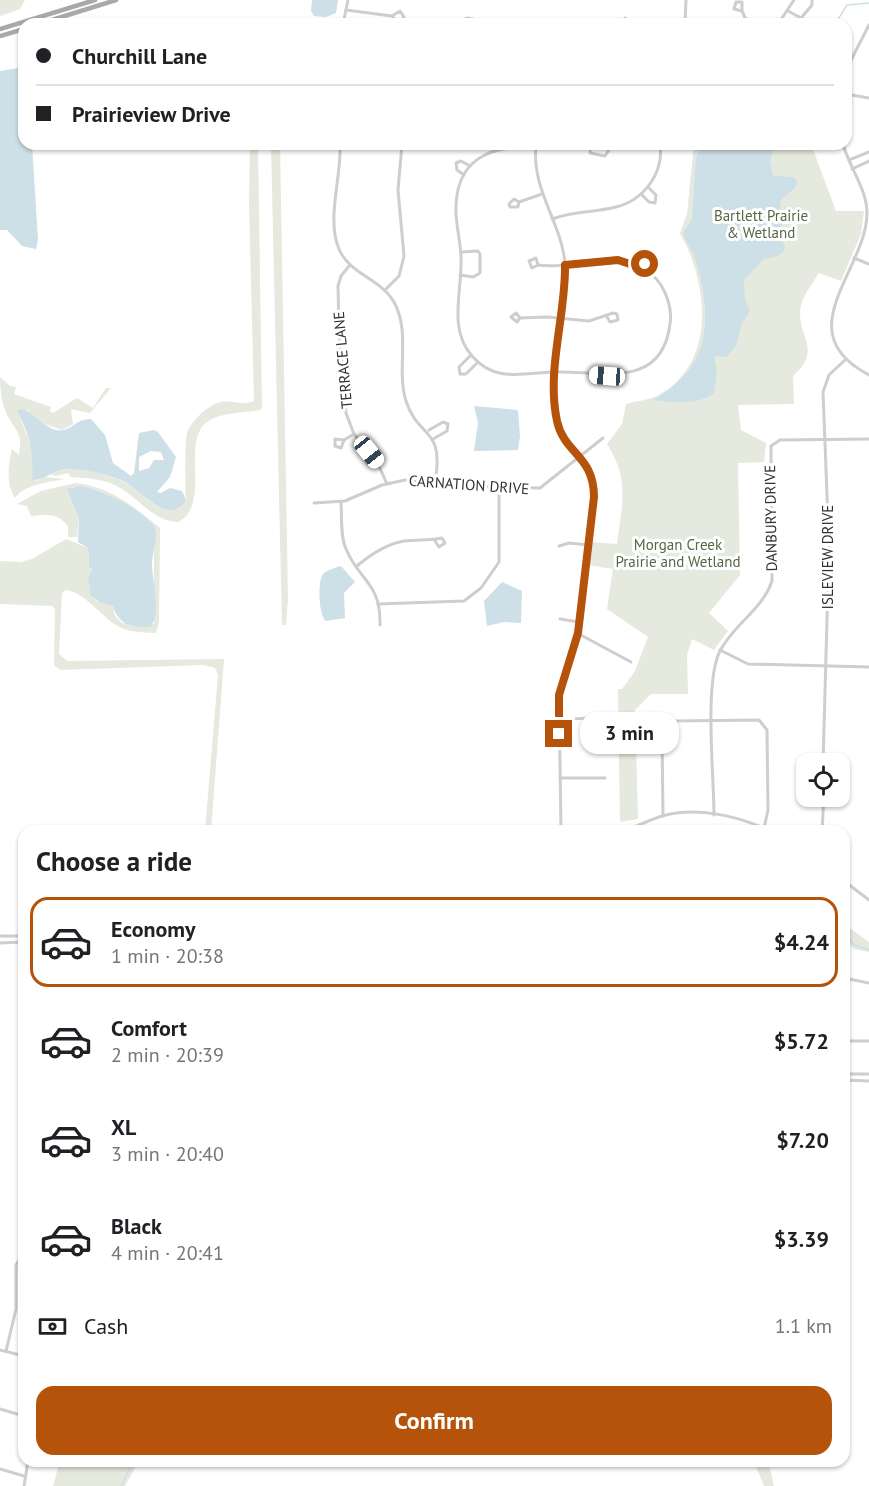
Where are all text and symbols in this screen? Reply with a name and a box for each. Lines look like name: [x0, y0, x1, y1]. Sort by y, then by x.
text: Churchill Lane: [72, 42, 207, 70]
text: Prairieview Drive: [72, 100, 231, 128]
park label: Bartlett Prairie & Wetland: [714, 206, 808, 242]
route start: [631, 250, 658, 277]
street label: TERRACE LANE: [329, 311, 356, 409]
car: [588, 366, 626, 386]
car: [351, 432, 387, 472]
street label: DANBURY DRIVE: [760, 465, 781, 571]
street label: CARNATION DRIVE: [408, 471, 530, 498]
street label: ISLEVIEW DRIVE: [818, 505, 837, 609]
park label: Morgan Creek Prairie and Wetland: [615, 535, 741, 571]
callout: 3 min: [580, 713, 679, 755]
route end: [545, 720, 572, 747]
text: 3 min: [605, 720, 654, 746]
map controls: [796, 753, 850, 807]
button: locate: [796, 753, 850, 807]
text: Choose a ride: [36, 844, 192, 878]
icon: car: [39, 915, 93, 969]
text: Economy: [111, 915, 195, 943]
text: $4.24: [774, 928, 829, 956]
text: 1 min · 20:38: [111, 943, 224, 969]
icon: car: [39, 1014, 93, 1068]
text: Comfort: [111, 1014, 187, 1042]
text: $5.72: [774, 1027, 829, 1055]
text: 2 min · 20:39: [111, 1042, 224, 1068]
icon: car: [39, 1113, 93, 1167]
text: XL: [111, 1113, 136, 1141]
text: $7.20: [776, 1126, 829, 1154]
text: 3 min · 20:40: [111, 1141, 224, 1167]
icon: car: [39, 1212, 93, 1266]
text: Black: [111, 1212, 162, 1240]
text: $3.39: [774, 1225, 829, 1253]
text: 4 min · 20:41: [111, 1240, 224, 1266]
icon: cash: [36, 1310, 69, 1343]
text: Cash: [84, 1312, 128, 1340]
text: 1.1 km: [775, 1313, 832, 1339]
button: Confirm: [36, 1386, 832, 1455]

